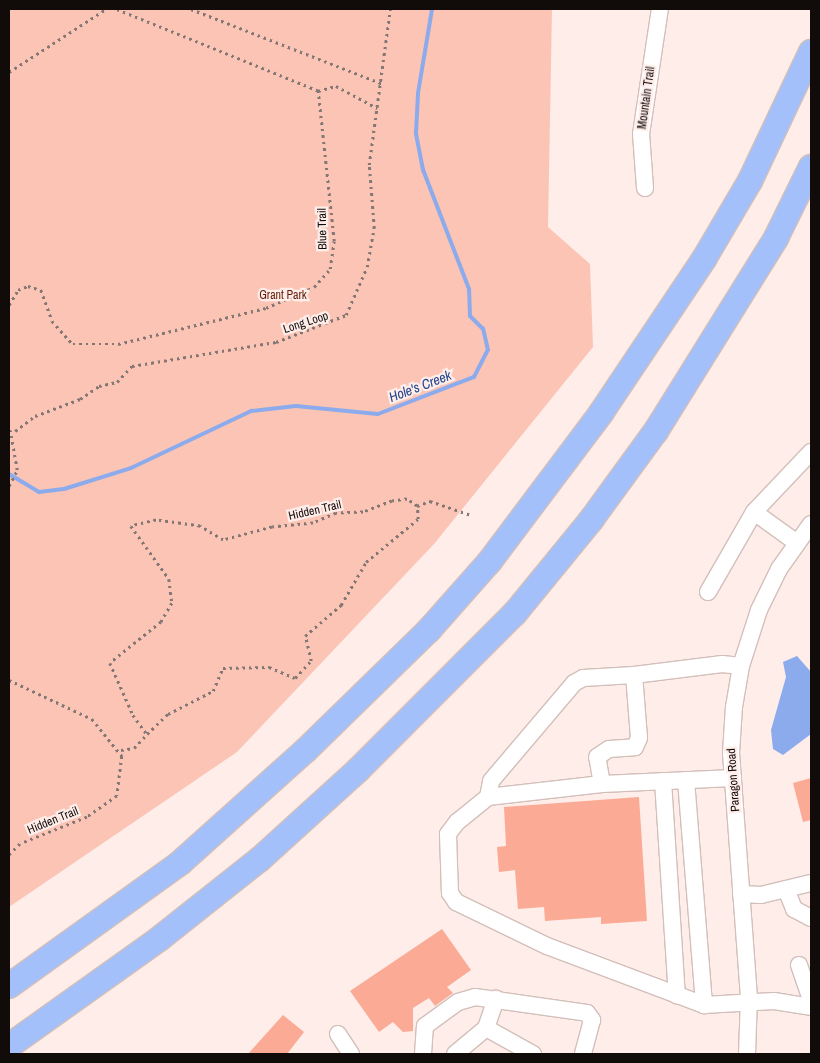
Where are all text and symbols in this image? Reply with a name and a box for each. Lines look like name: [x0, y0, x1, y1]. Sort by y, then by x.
street label: Mountain Trail: [635, 66, 659, 130]
street label: Blue Trail: [315, 208, 331, 250]
park label: Grant Park: [259, 289, 307, 303]
street label: Long Loop: [282, 309, 330, 337]
water label: Hole's Creek: [386, 366, 454, 406]
street label: Hidden Trail: [287, 498, 343, 524]
street label: Paragon Road: [725, 748, 743, 812]
street label: Hidden Trail: [25, 804, 81, 838]

